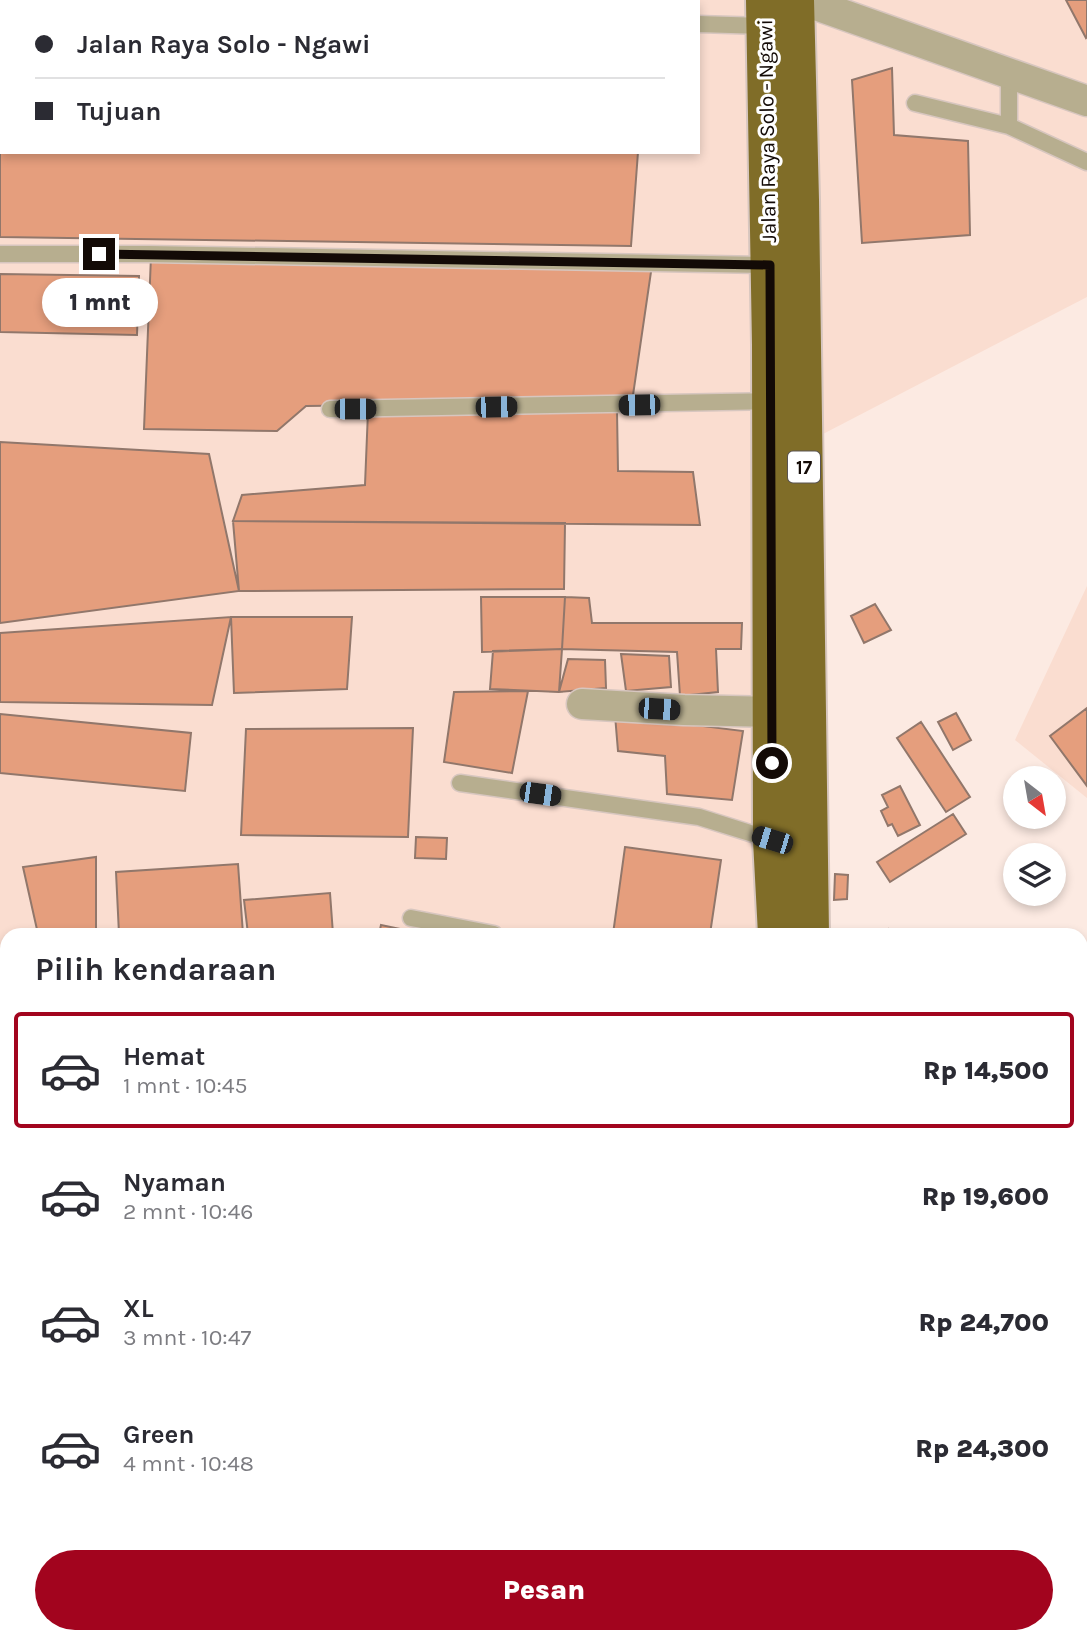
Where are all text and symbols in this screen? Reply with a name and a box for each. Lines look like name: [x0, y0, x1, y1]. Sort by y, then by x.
street label: Jalan Raya Solo - Ngawi: [753, 19, 781, 243]
text: Jalan Raya Solo - Ngawi: [77, 29, 370, 60]
text: Tujuan: [77, 96, 161, 127]
route end: [83, 238, 115, 270]
callout: 1 mnt: [41, 278, 157, 328]
text: 1 mnt: [69, 289, 131, 316]
car: [618, 394, 661, 416]
car: [475, 396, 518, 418]
car: [335, 399, 377, 420]
road number: 17: [788, 452, 820, 482]
car: [638, 697, 681, 721]
route start: [756, 747, 788, 779]
north arrow: [1003, 766, 1066, 830]
map controls: [1003, 766, 1066, 906]
car: [518, 781, 563, 807]
car: [749, 824, 796, 856]
button: layers: [1003, 843, 1066, 906]
text: Pilih kendaraan: [35, 951, 276, 988]
icon: car: [39, 1039, 102, 1102]
text: Hemat: [123, 1041, 205, 1072]
text: Rp 14,500: [923, 1055, 1049, 1086]
text: 1 mnt · 10:45: [123, 1072, 248, 1099]
icon: car: [39, 1165, 102, 1228]
text: Nyaman: [123, 1167, 226, 1198]
text: Rp 19,600: [922, 1181, 1049, 1212]
text: 2 mnt · 10:46: [123, 1198, 253, 1225]
icon: car: [39, 1291, 102, 1354]
text: XL: [123, 1293, 154, 1324]
text: Rp 24,700: [918, 1307, 1049, 1338]
text: 3 mnt · 10:47: [123, 1324, 251, 1351]
icon: car: [39, 1417, 102, 1480]
text: Green: [123, 1419, 195, 1450]
text: Rp 24,300: [915, 1433, 1049, 1464]
text: 4 mnt · 10:48: [123, 1450, 254, 1477]
button: Pesan: [35, 1550, 1053, 1630]

